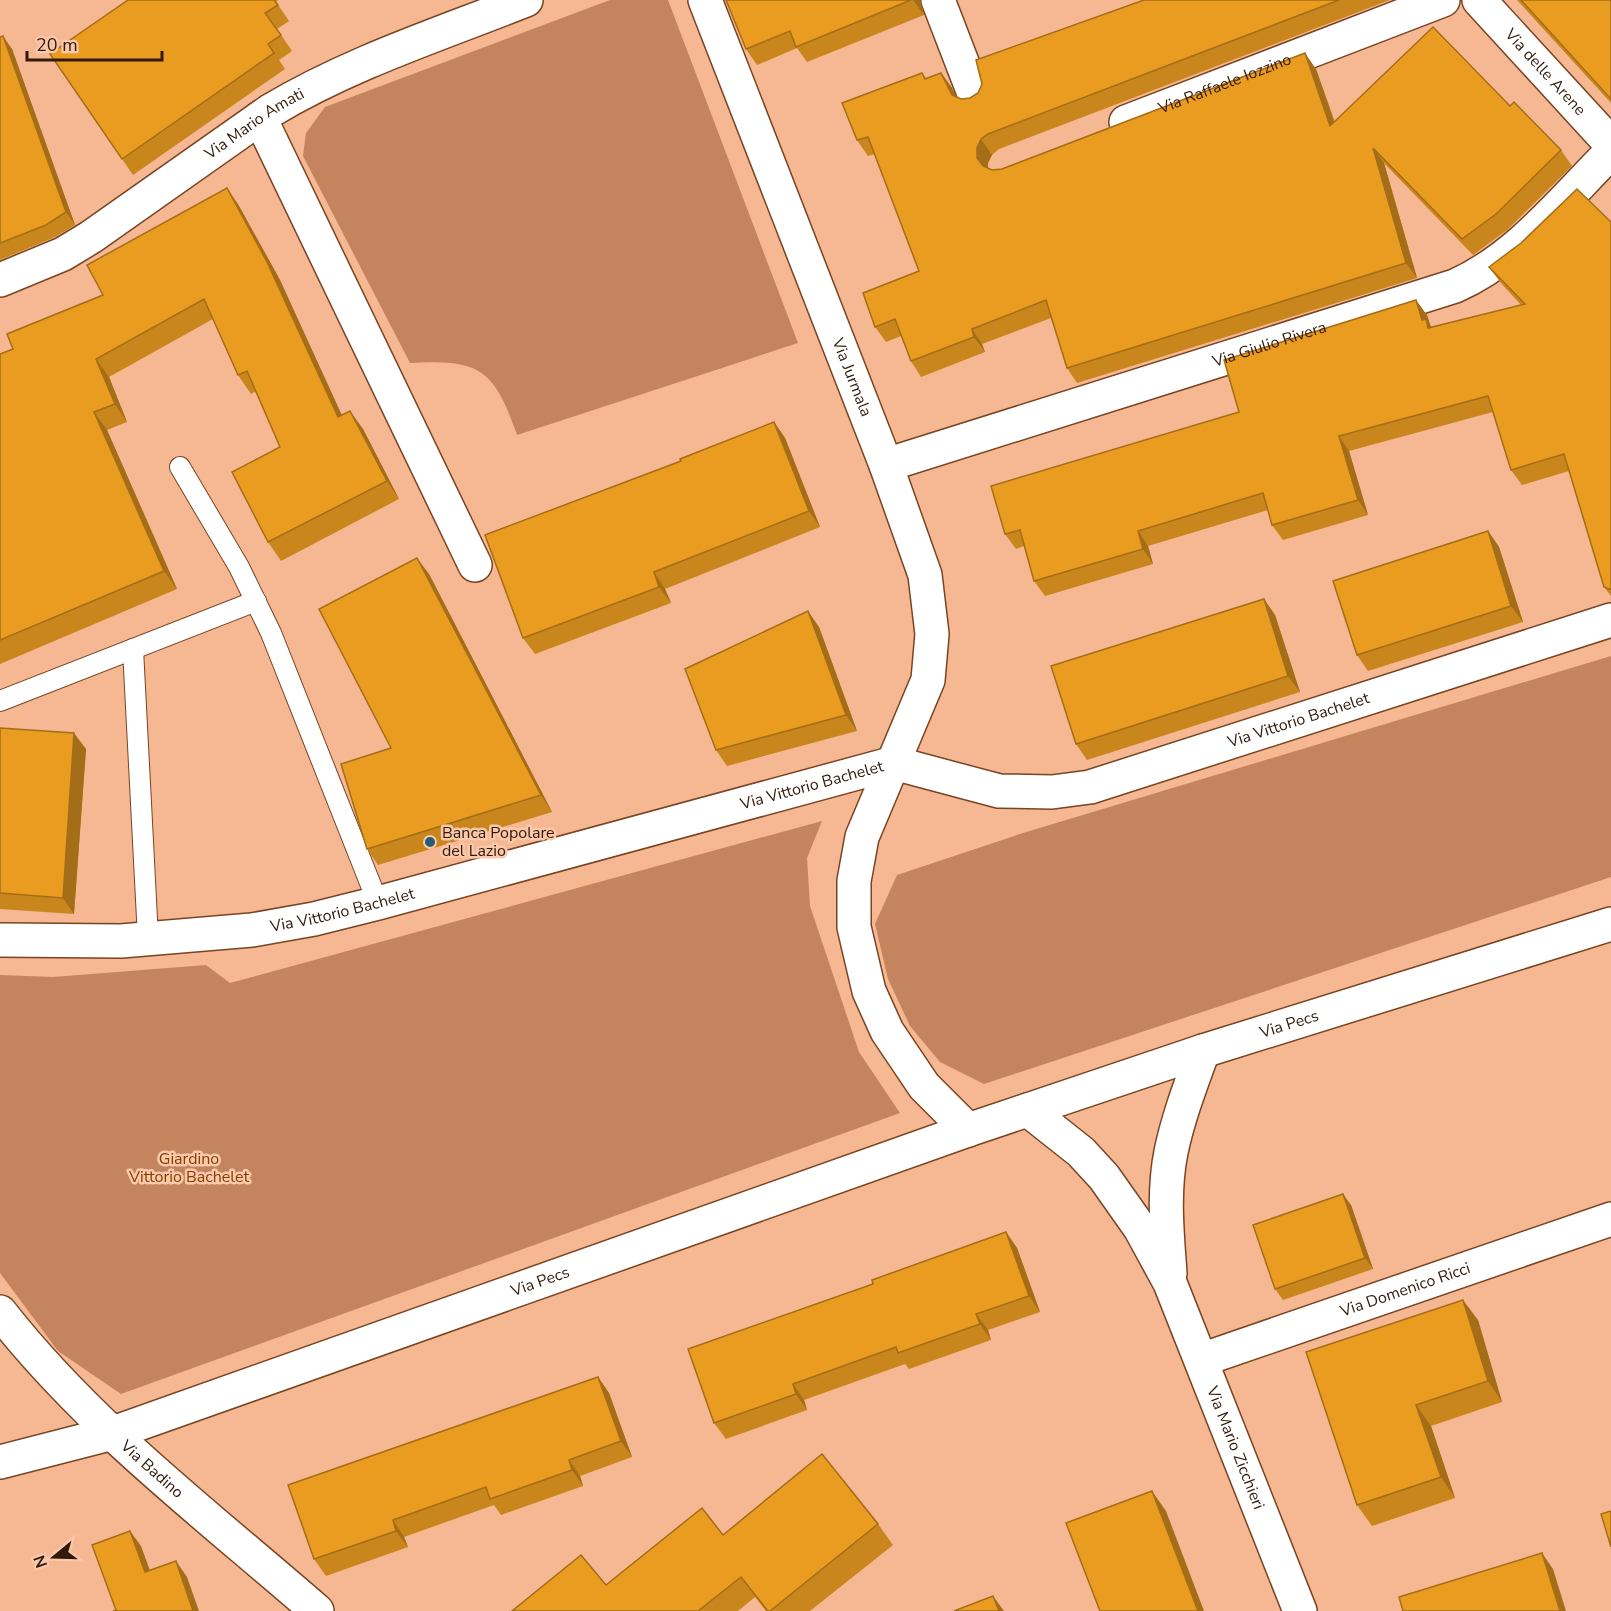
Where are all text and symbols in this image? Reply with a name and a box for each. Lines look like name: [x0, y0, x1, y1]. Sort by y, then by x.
street label: Via delle Arene: [1499, 23, 1591, 120]
scale bar: [27, 24, 162, 62]
text: 20 m: [36, 33, 78, 57]
street label: Via Raffaele Iozzino: [1154, 48, 1295, 120]
street label: Via Mario Amati: [200, 83, 308, 165]
street label: Via Giulio Rivera: [1209, 316, 1329, 373]
street label: Via Jurmala: [826, 334, 877, 420]
street label: Via Vittorio Bachelet: [1224, 687, 1372, 753]
street label: Via Vittorio Bachelet: [737, 755, 886, 815]
place label: Banca Popolare del Lazio: [442, 822, 555, 862]
marker: Banca Popolare del Lazio: [423, 835, 437, 849]
street label: Via Vittorio Bachelet: [268, 882, 417, 938]
street label: Via Pecs: [1256, 1005, 1322, 1044]
park label: Giardino Vittorio Bachelet: [128, 1148, 249, 1188]
street label: Via Domenico Ricci: [1336, 1257, 1473, 1323]
street label: Via Pecs: [507, 1261, 573, 1302]
street label: Via Mario Zicchieri: [1201, 1382, 1270, 1513]
street label: Via Badino: [115, 1435, 188, 1503]
north arrow: [24, 1527, 84, 1587]
text: N: [28, 1552, 53, 1571]

